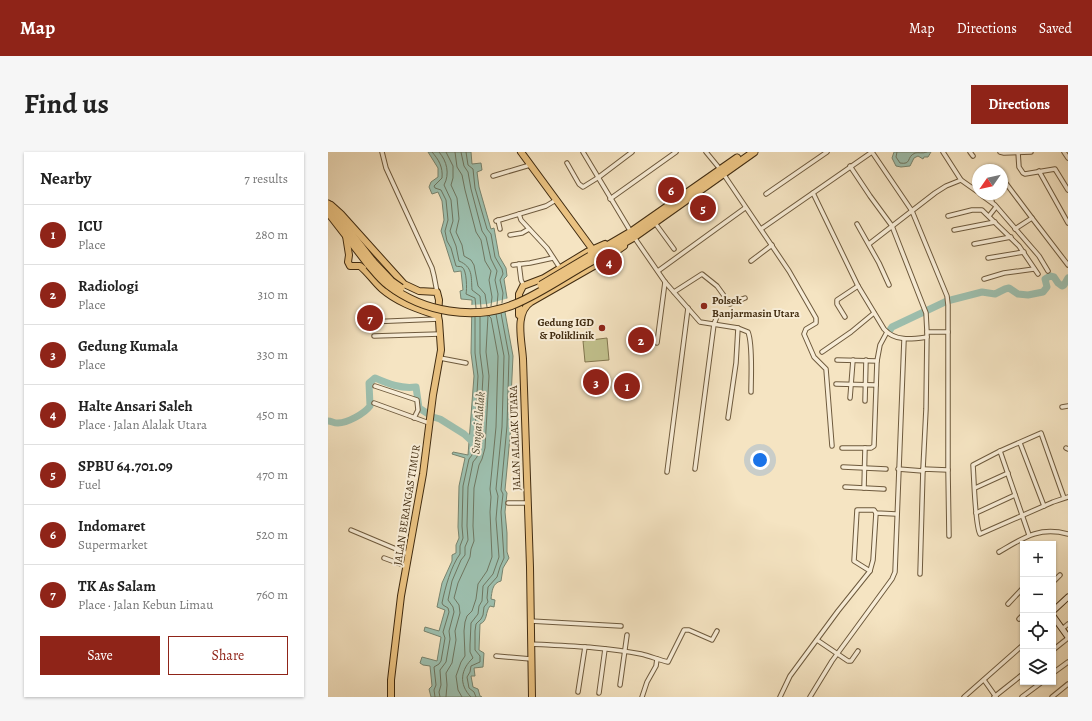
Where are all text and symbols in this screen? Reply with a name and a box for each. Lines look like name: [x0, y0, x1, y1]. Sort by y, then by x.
text: Map: [20, 15, 55, 41]
text: Map: [909, 19, 935, 38]
text: Directions: [957, 19, 1017, 38]
text: Saved: [1039, 19, 1072, 38]
text: Find us: [24, 85, 109, 123]
button: Directions: [971, 85, 1068, 124]
north arrow: [972, 164, 1008, 200]
text: Nearby: [40, 167, 91, 190]
text: 7 results: [244, 170, 288, 187]
pin: 6: [658, 175, 684, 205]
pin: 5: [690, 193, 716, 223]
text: ICU: [78, 216, 103, 236]
text: 1: [51, 226, 55, 243]
text: 280 m: [255, 226, 288, 243]
text: Place: [78, 236, 106, 253]
pin: 4: [596, 247, 622, 277]
text: Radiologi: [78, 276, 139, 296]
text: 2: [50, 286, 56, 303]
text: 310 m: [258, 286, 288, 303]
place label: Polsek Banjarmasin Utara: [712, 293, 800, 321]
text: Place: [78, 296, 106, 313]
marker: Polsek Banjarmasin Utara: [699, 301, 709, 311]
pin: 7: [357, 303, 383, 333]
place label: Gedung IGD & Poliklinik: [537, 315, 594, 343]
marker: Gedung IGD & Poliklinik: [597, 323, 607, 333]
pin: 2: [628, 325, 654, 355]
text: Gedung Kumala: [78, 336, 178, 356]
text: 3: [50, 346, 56, 363]
text: 330 m: [257, 346, 288, 363]
text: Place: [78, 356, 106, 373]
pin: 3: [583, 367, 609, 397]
pin: 1: [614, 371, 640, 401]
street label: JALAN ALALAK UTARA: [506, 385, 524, 491]
water label: Sungai Alalak: [467, 390, 489, 455]
text: Halte Ansari Saleh: [78, 396, 193, 416]
text: 4: [50, 406, 56, 423]
text: 450 m: [256, 406, 288, 423]
text: Place · Jalan Alalak Utara: [78, 416, 207, 433]
street label: JALAN BERANGAS TIMUR: [390, 443, 424, 566]
your location: [750, 450, 770, 470]
text: SPBU 64.701.09: [78, 456, 173, 476]
text: 5: [50, 466, 56, 483]
text: 470 m: [256, 466, 288, 483]
text: Fuel: [78, 476, 101, 493]
text: Indomaret: [78, 516, 145, 536]
text: 6: [50, 526, 56, 543]
text: 520 m: [256, 526, 288, 543]
text: Supermarket: [78, 536, 148, 553]
map controls: [1020, 541, 1056, 685]
button: +: [1020, 541, 1056, 577]
text: TK As Salam: [78, 576, 156, 596]
button: −: [1020, 577, 1056, 613]
text: 7: [50, 586, 56, 603]
text: 760 m: [256, 586, 288, 603]
text: Place · Jalan Kebun Limau: [78, 596, 213, 613]
button: locate: [1020, 613, 1056, 649]
button: Save: [40, 636, 160, 675]
button: Share: [168, 636, 288, 675]
button: layers: [1020, 649, 1056, 685]

